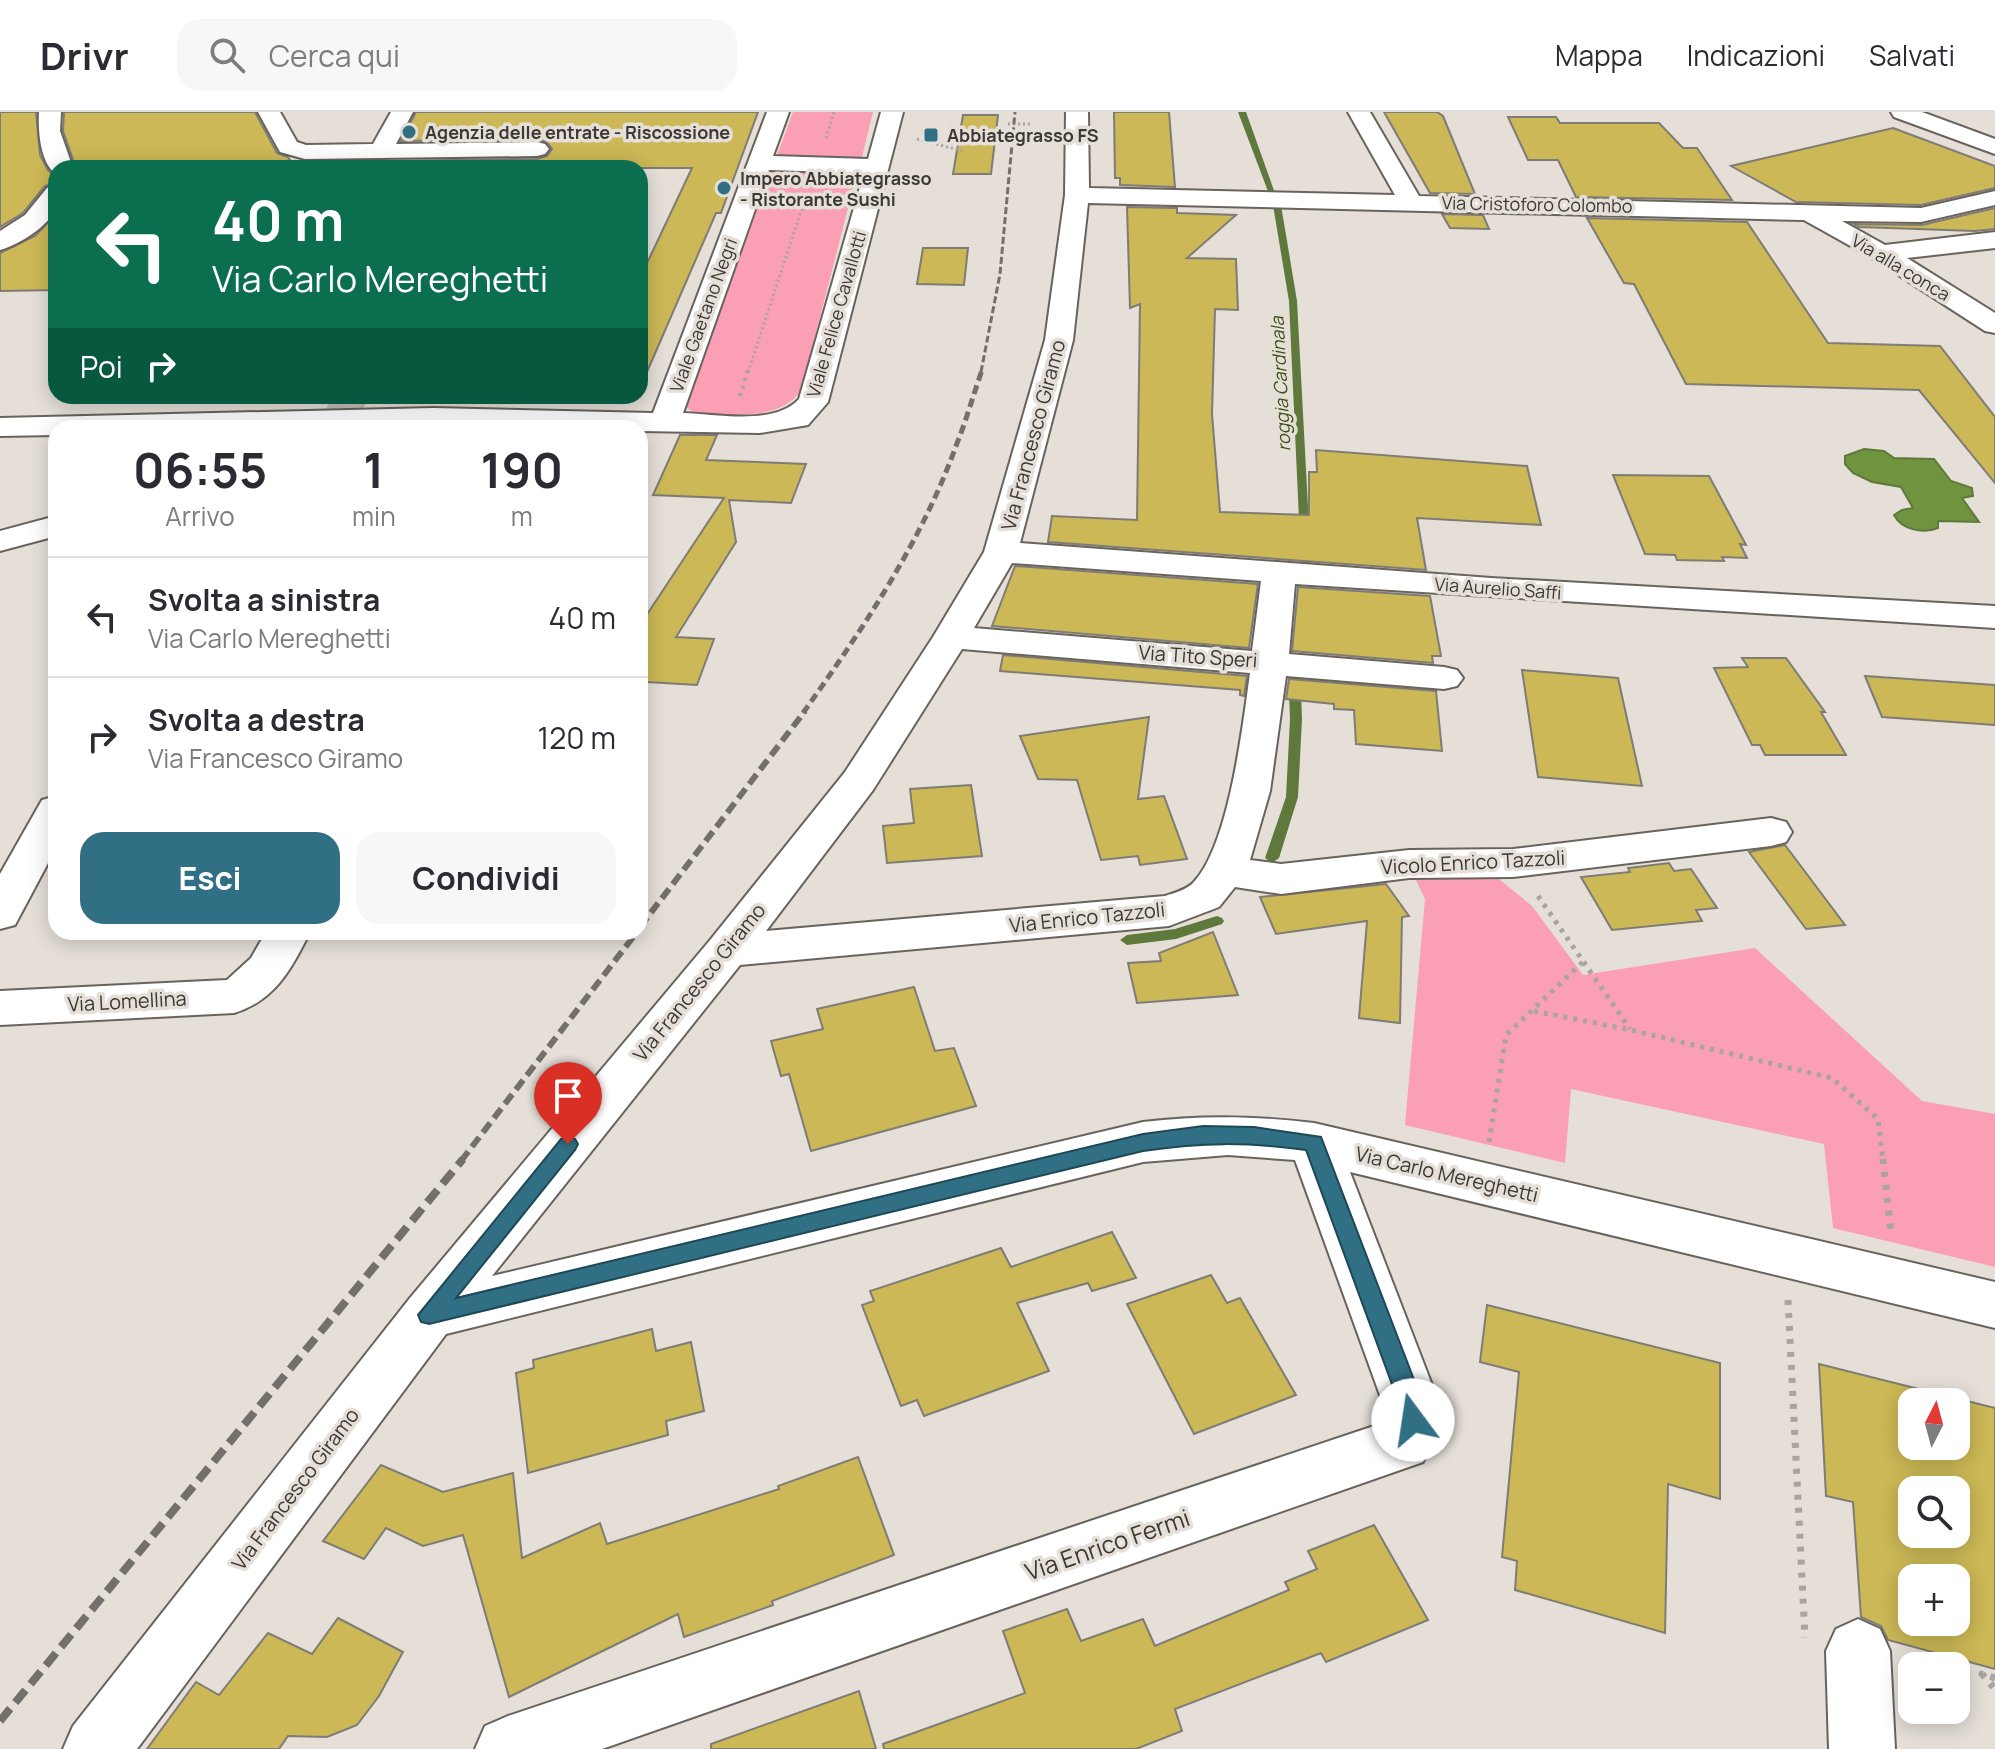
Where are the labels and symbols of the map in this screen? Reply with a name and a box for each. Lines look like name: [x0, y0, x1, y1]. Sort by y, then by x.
place label: Agenzia delle entrate - Riscossione: [425, 120, 730, 144]
marker: Agenzia delle entrate - Riscossione: [400, 123, 418, 141]
place label: Abbiategrasso FS: [947, 123, 1099, 147]
marker: Abbiategrasso FS: [922, 126, 940, 144]
place label: Impero Abbiategrasso - Ristorante Sushi: [740, 166, 932, 211]
marker: Impero Abbiategrasso - Ristorante Sushi: [715, 179, 733, 197]
street label: Via Cristoforo Colombo: [1441, 190, 1633, 218]
street label: Viale Felice Cavallotti: [801, 228, 871, 400]
street label: Via alla conca: [1847, 228, 1955, 306]
street label: Viale Gaetano Negri: [664, 235, 742, 395]
water label: roggia Cardinala: [1264, 315, 1296, 452]
street label: Via Francesco Giramo: [995, 337, 1071, 533]
street label: Via Aurelio Saffi: [1434, 572, 1562, 604]
street label: Via Tito Speri: [1138, 638, 1258, 674]
street label: Vicolo Enrico Tazzoli: [1380, 844, 1566, 880]
street label: Via Enrico Tazzoli: [1008, 895, 1166, 939]
street label: Via Francesco Giramo: [627, 897, 771, 1067]
street label: Via Lomellina: [67, 984, 187, 1018]
pin: [534, 1062, 602, 1144]
street label: Via Carlo Mereghetti: [1353, 1140, 1541, 1208]
position arrow: [1371, 1378, 1455, 1462]
north arrow: [1898, 1388, 1970, 1460]
street label: Via Francesco Giramo: [225, 1402, 365, 1575]
street label: Via Enrico Fermi: [1020, 1500, 1194, 1588]

